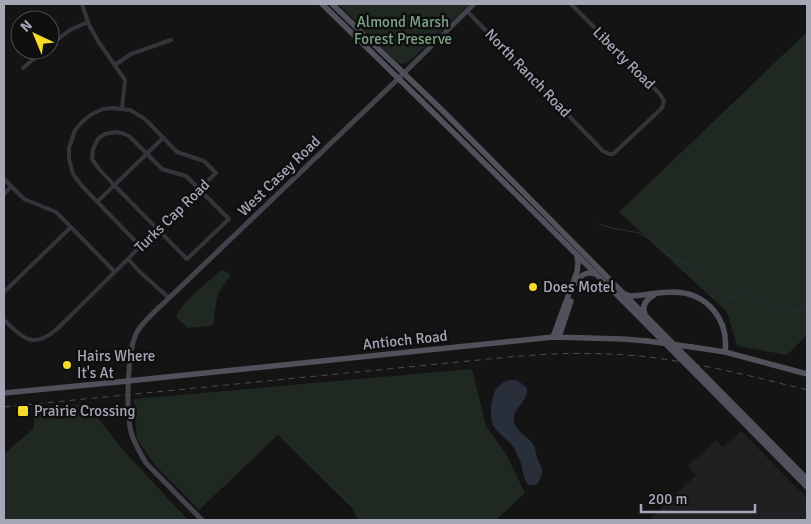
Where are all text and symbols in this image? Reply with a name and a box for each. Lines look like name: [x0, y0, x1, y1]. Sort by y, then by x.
north arrow: [10, 10, 60, 60]
park label: Almond Marsh Forest Preserve: [354, 13, 452, 48]
text: N: [17, 17, 36, 36]
street label: Liberty Road: [589, 23, 659, 93]
street label: North Ranch Road: [481, 25, 575, 121]
street label: West Casey Road: [234, 132, 324, 220]
street label: Turks Cap Road: [131, 176, 213, 256]
place label: Does Motel: [543, 278, 615, 296]
marker: Does Motel: [527, 281, 539, 293]
street label: Antioch Road: [362, 327, 448, 353]
place label: Hairs Where It's At: [77, 347, 155, 382]
marker: Hairs Where It's At: [61, 359, 73, 371]
place label: Prairie Crossing: [34, 402, 136, 420]
marker: Prairie Crossing: [16, 404, 30, 418]
scale bar: [641, 482, 755, 514]
text: 200 m: [648, 490, 688, 508]

